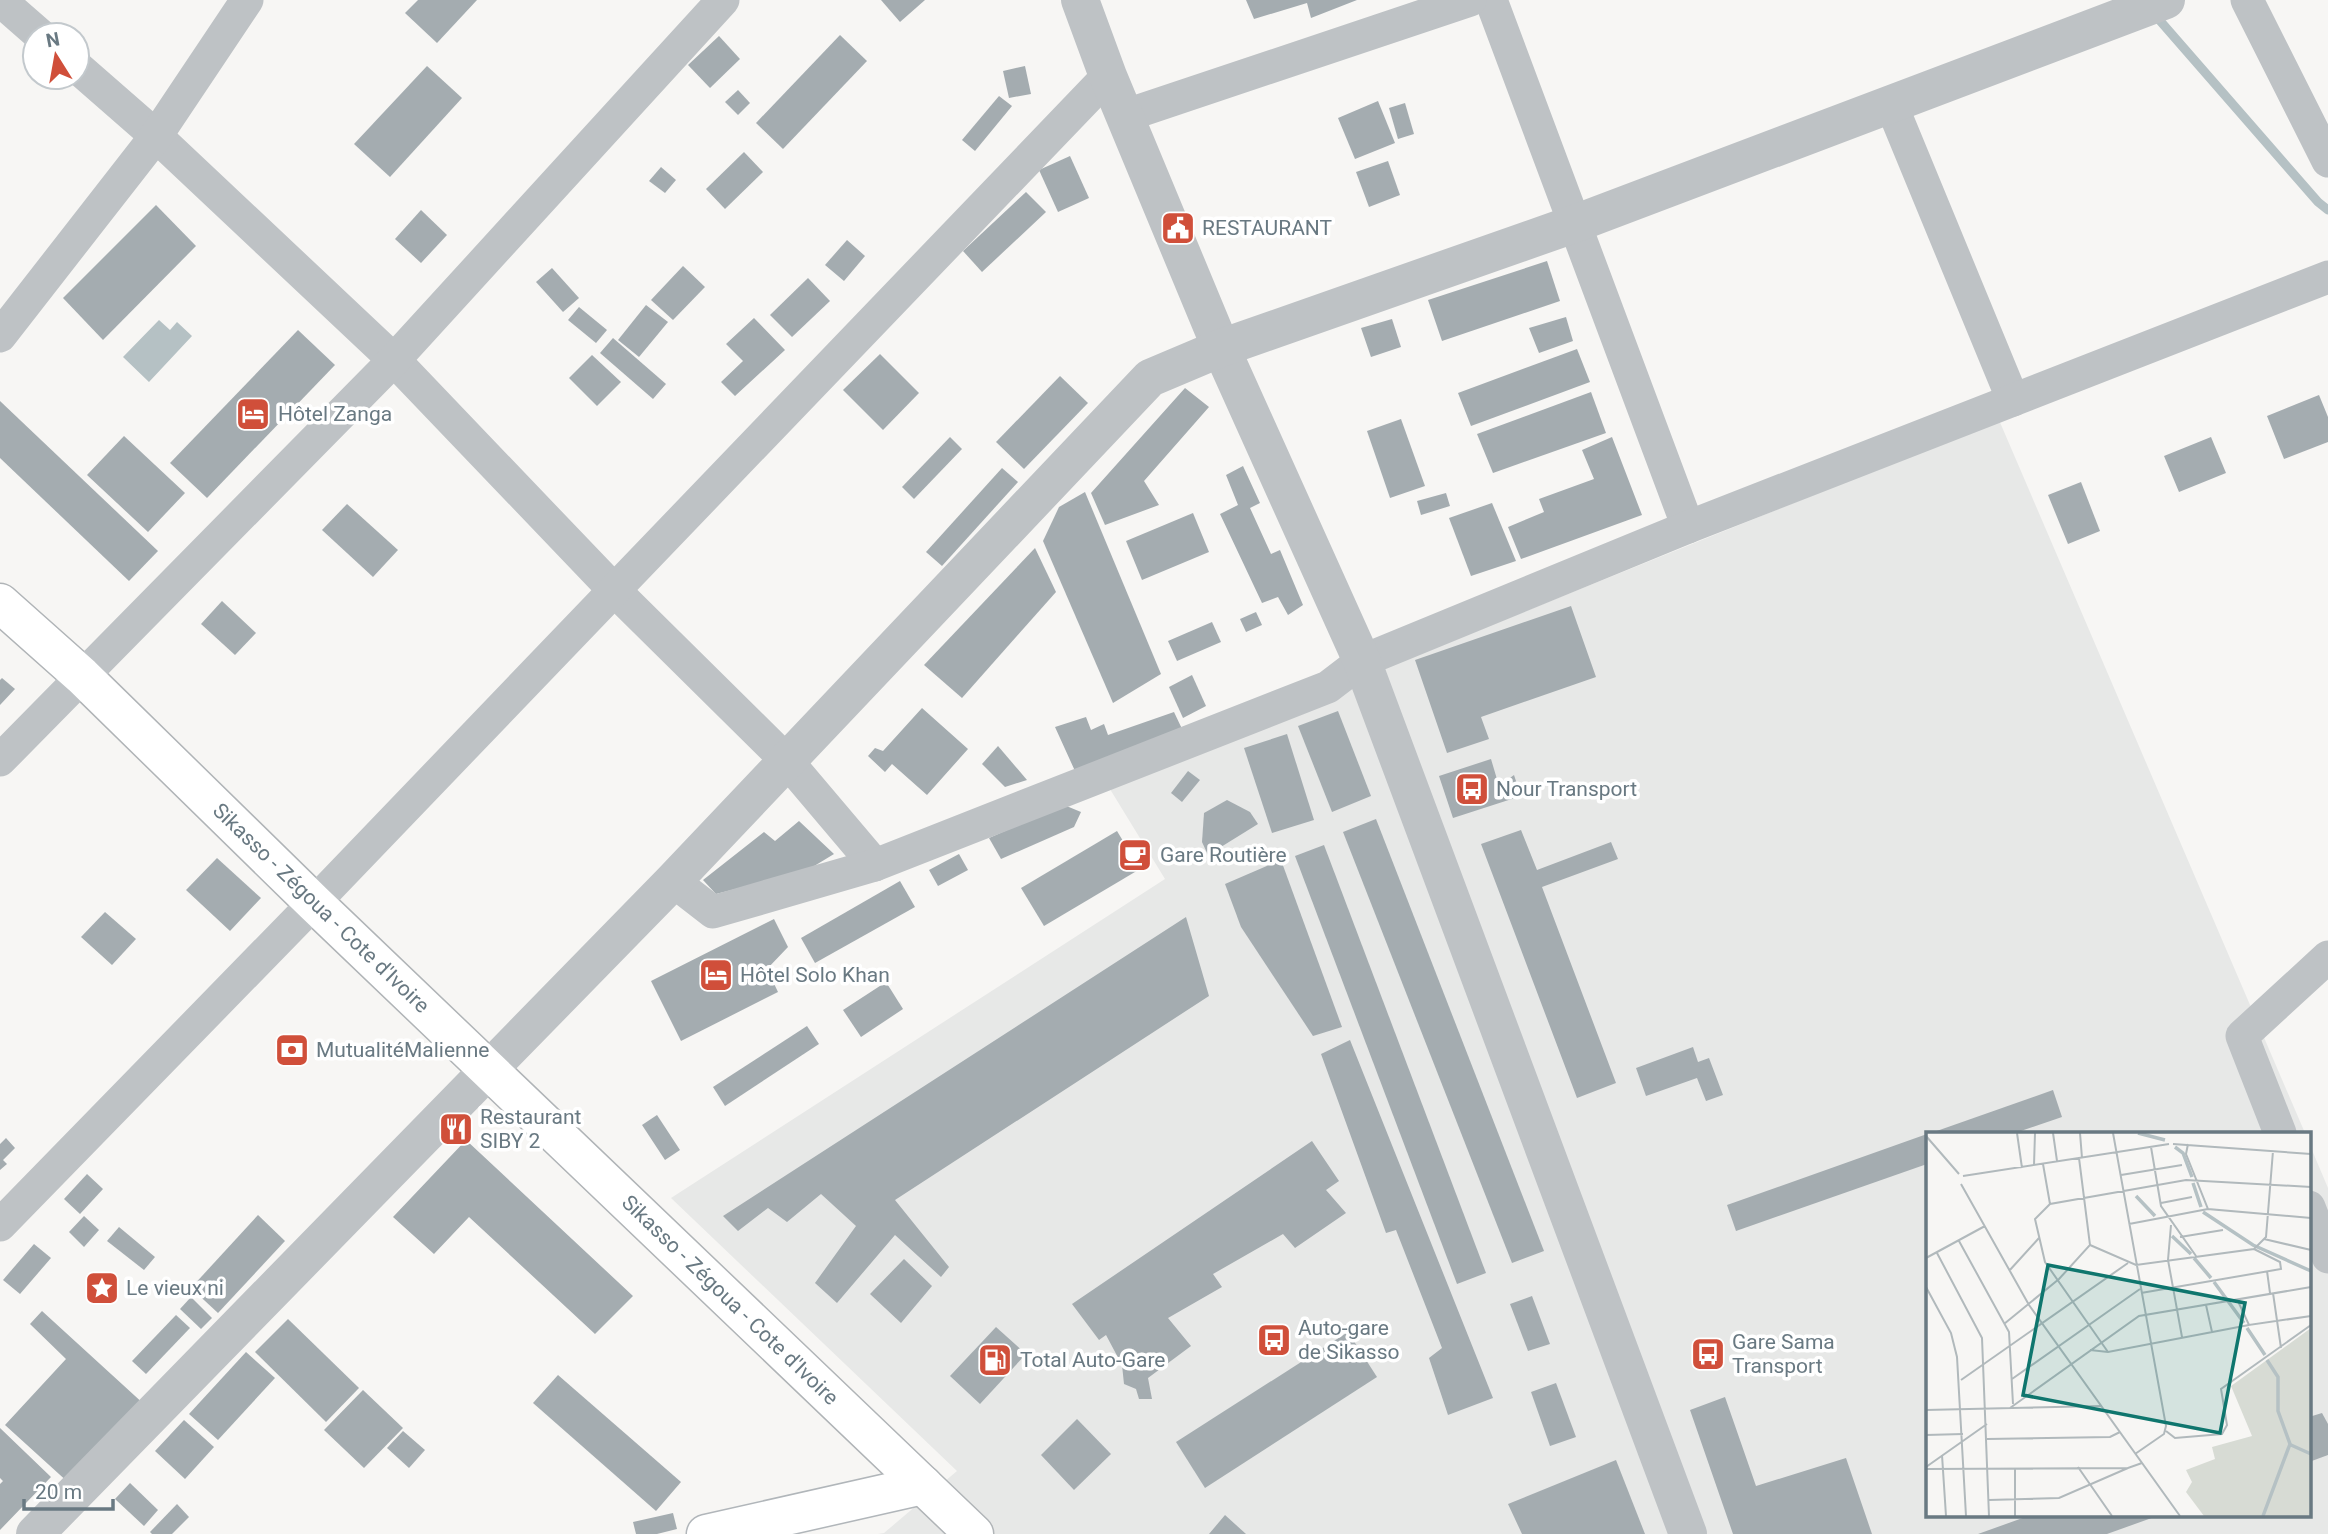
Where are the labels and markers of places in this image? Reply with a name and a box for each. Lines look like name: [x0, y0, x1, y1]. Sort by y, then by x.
public building icon: RESTAURANT: [1159, 209, 1197, 247]
place label: RESTAURANT: [1202, 216, 1333, 240]
hotel icon: Hôtel Zanga: [234, 395, 272, 433]
place label: Hôtel Zanga: [278, 402, 392, 426]
bus stop icon: Nour Transport: [1453, 770, 1491, 808]
place label: Nour Transport: [1496, 777, 1637, 801]
cafe icon: Gare Routière: [1116, 836, 1154, 874]
place label: Gare Routière: [1160, 843, 1287, 867]
hotel icon: Hôtel Solo Khan: [697, 956, 735, 994]
place label: Hôtel Solo Khan: [740, 963, 890, 987]
bank icon: MutualitéMalienne: [273, 1031, 311, 1069]
place label: MutualitéMalienne: [316, 1038, 489, 1062]
place label: Restaurant SIBY 2: [480, 1105, 582, 1153]
restaurant icon: Restaurant SIBY 2: [437, 1110, 475, 1148]
place icon: Le vieux ni: [83, 1269, 121, 1307]
place label: Le vieux ni: [126, 1276, 224, 1300]
place label: Auto-gare de Sikasso: [1298, 1316, 1400, 1364]
bus stop icon: Auto-gare de Sikasso: [1255, 1321, 1293, 1359]
place label: Gare Sama Transport: [1732, 1330, 1835, 1378]
bus stop icon: Gare Sama Transport: [1689, 1335, 1727, 1373]
fuel station icon: Total Auto-Gare: [976, 1341, 1014, 1379]
place label: Total Auto-Gare: [1020, 1348, 1166, 1372]

